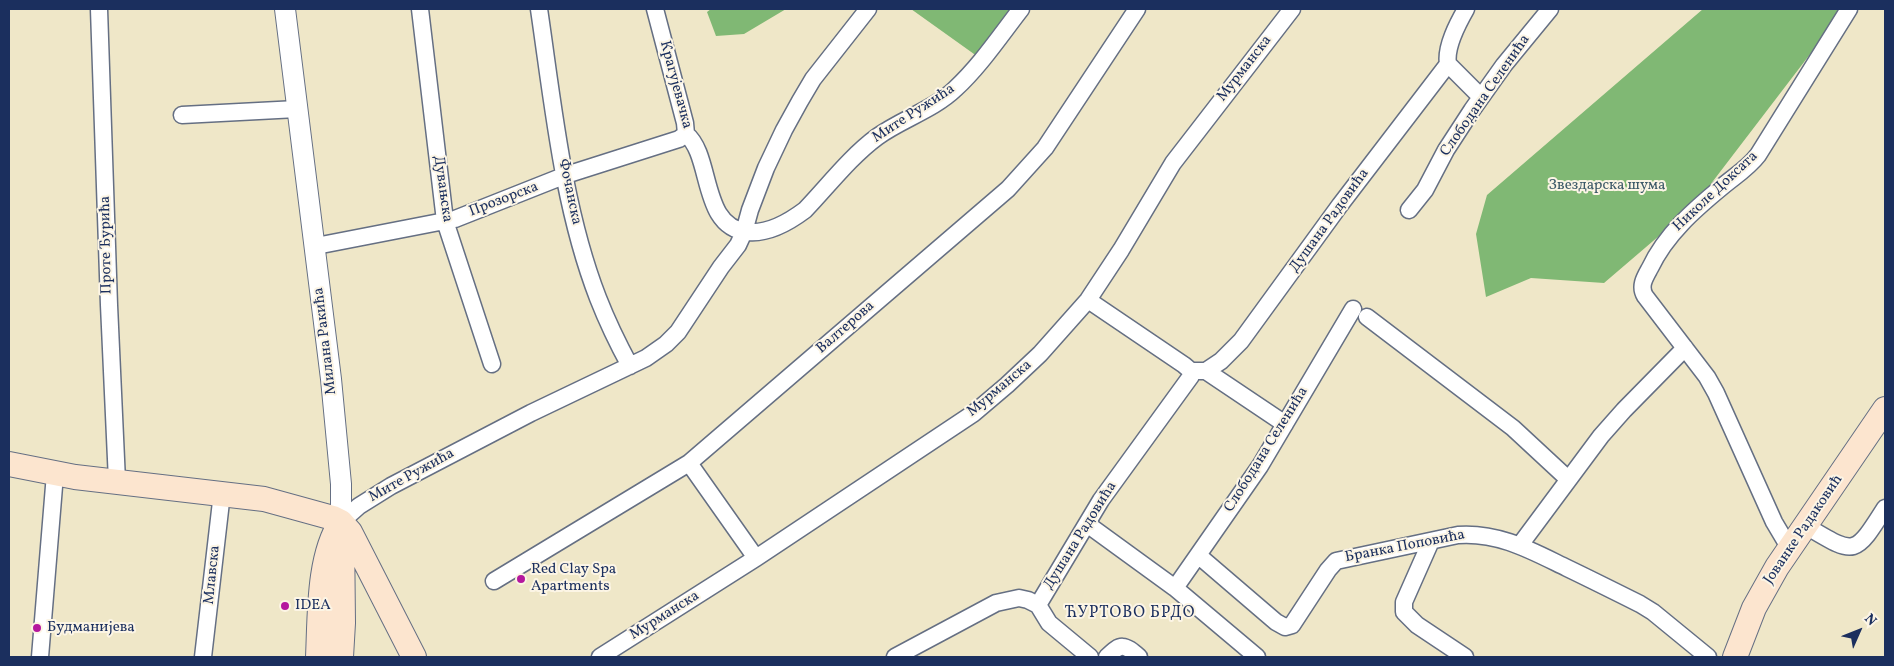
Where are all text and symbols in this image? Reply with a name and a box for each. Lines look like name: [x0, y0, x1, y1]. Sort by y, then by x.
street label: Мурманска: [1214, 32, 1276, 106]
street label: Слободана Селенића: [1437, 32, 1535, 160]
street label: Крагујевачка: [655, 39, 695, 131]
street label: Мите Ружића: [869, 81, 959, 147]
street label: Николе Доксата: [1670, 148, 1762, 236]
street label: Дувањска: [428, 155, 456, 223]
street label: Фочанска: [553, 157, 585, 227]
street label: Душана Радовића: [1286, 166, 1374, 276]
park label: Звездарска шума: [1549, 177, 1665, 195]
street label: Прозорска: [467, 179, 541, 221]
street label: Проте Ђурића: [97, 196, 117, 294]
street label: Милана Ракића: [310, 286, 342, 396]
street label: Валтерова: [813, 298, 879, 358]
street label: Мурманска: [964, 357, 1036, 421]
street label: Слободана Селенића: [1221, 384, 1313, 516]
street label: Мите Ружића: [366, 445, 458, 507]
street label: Јованке Радаковић: [1761, 472, 1847, 588]
street label: Душана Радовића: [1041, 479, 1121, 593]
street label: Бранка Поповића: [1343, 527, 1467, 567]
street label: Млавска: [201, 545, 225, 605]
place label: Red Clay Spa Apartments: [531, 561, 616, 596]
marker: Red Clay Spa Apartments: [515, 573, 527, 585]
street label: Мурманска: [627, 588, 703, 644]
place label: IDEA: [295, 597, 331, 615]
marker: IDEA: [279, 600, 291, 612]
district label: ЋУРТОВО БРДО: [1063, 604, 1197, 624]
north arrow: [1834, 606, 1884, 656]
text: N: [1860, 610, 1881, 630]
place label: Будманијева: [47, 619, 135, 637]
marker: Будманијева: [31, 622, 43, 634]

